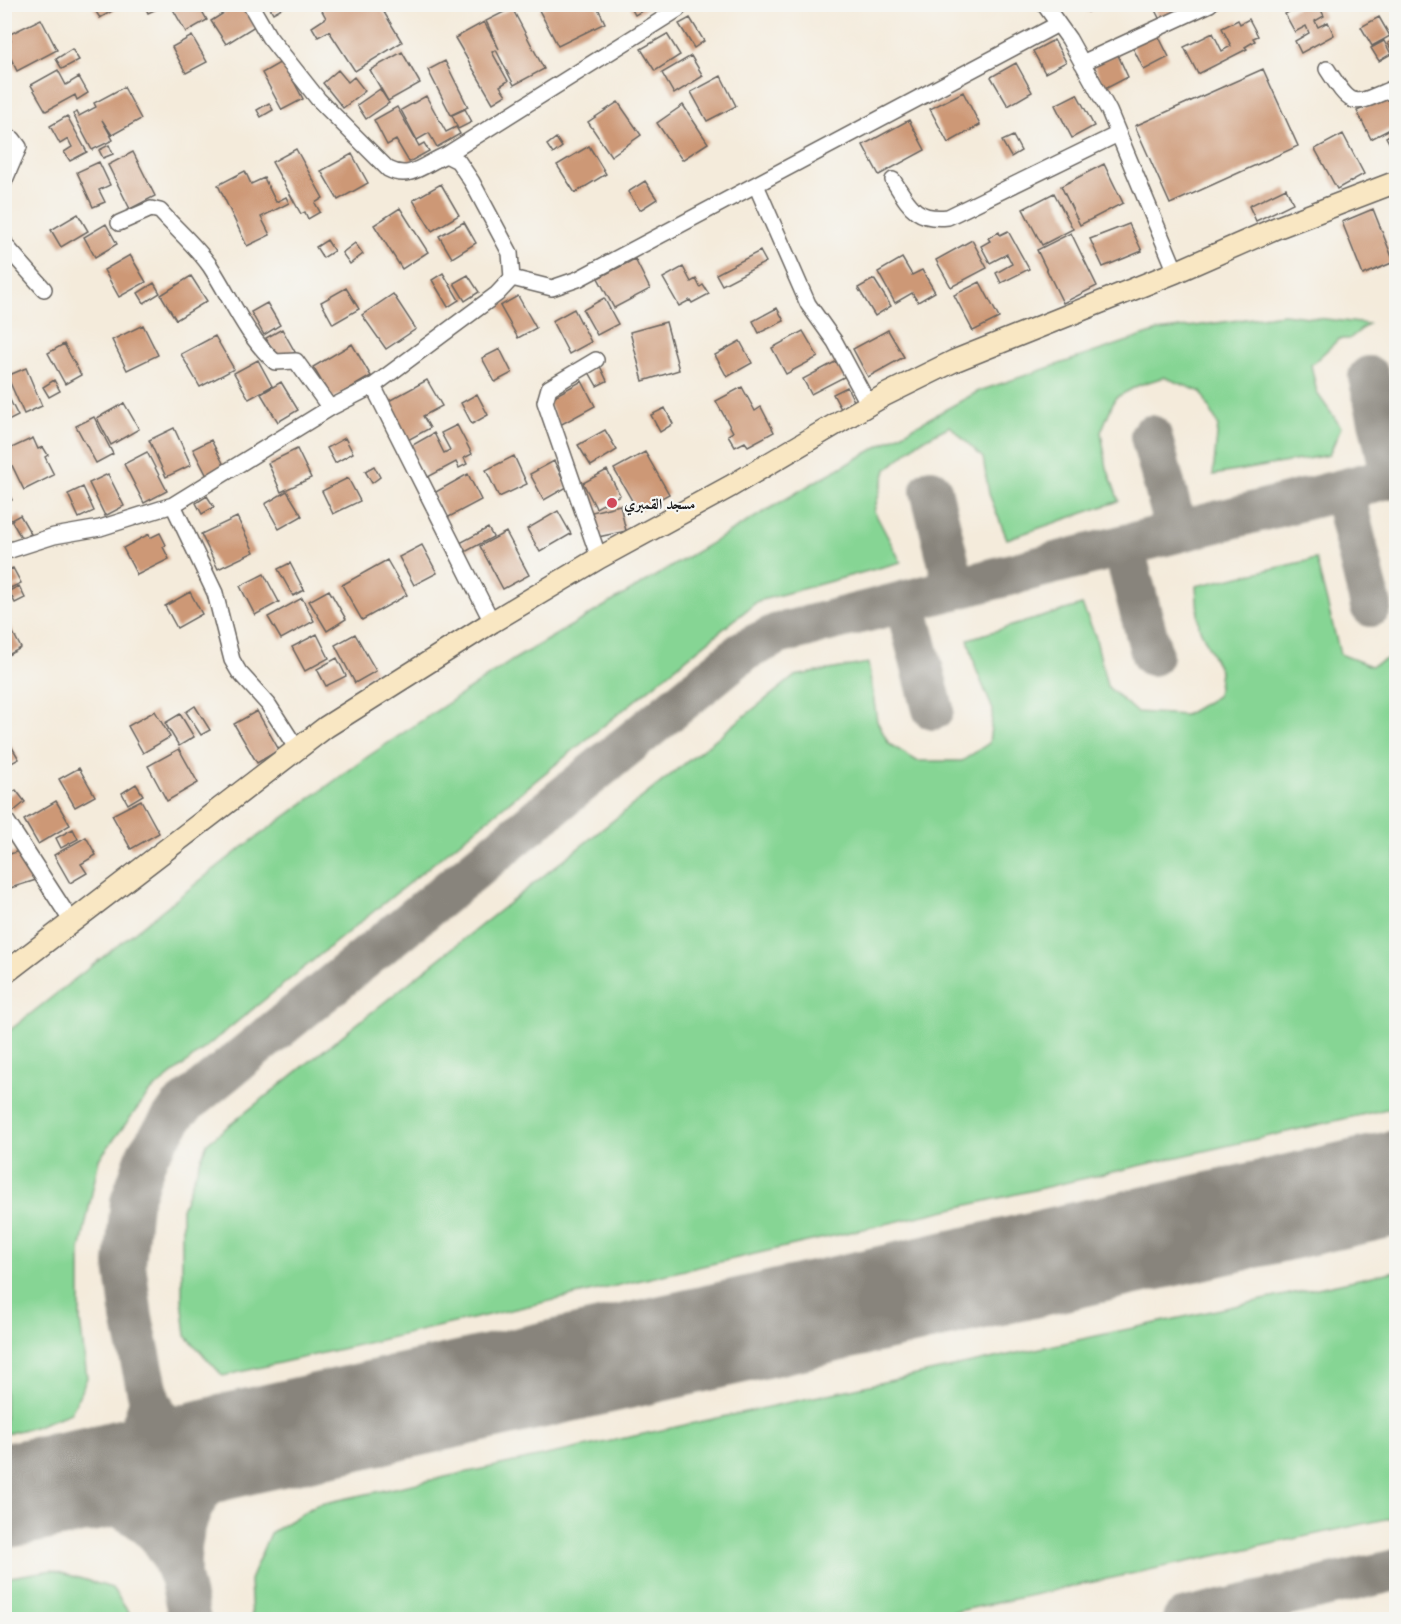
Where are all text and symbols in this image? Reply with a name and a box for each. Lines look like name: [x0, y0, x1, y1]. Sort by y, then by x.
place label: مسجد القمبري: [624, 494, 696, 516]
marker: مسجد القمبري: [605, 496, 619, 510]

